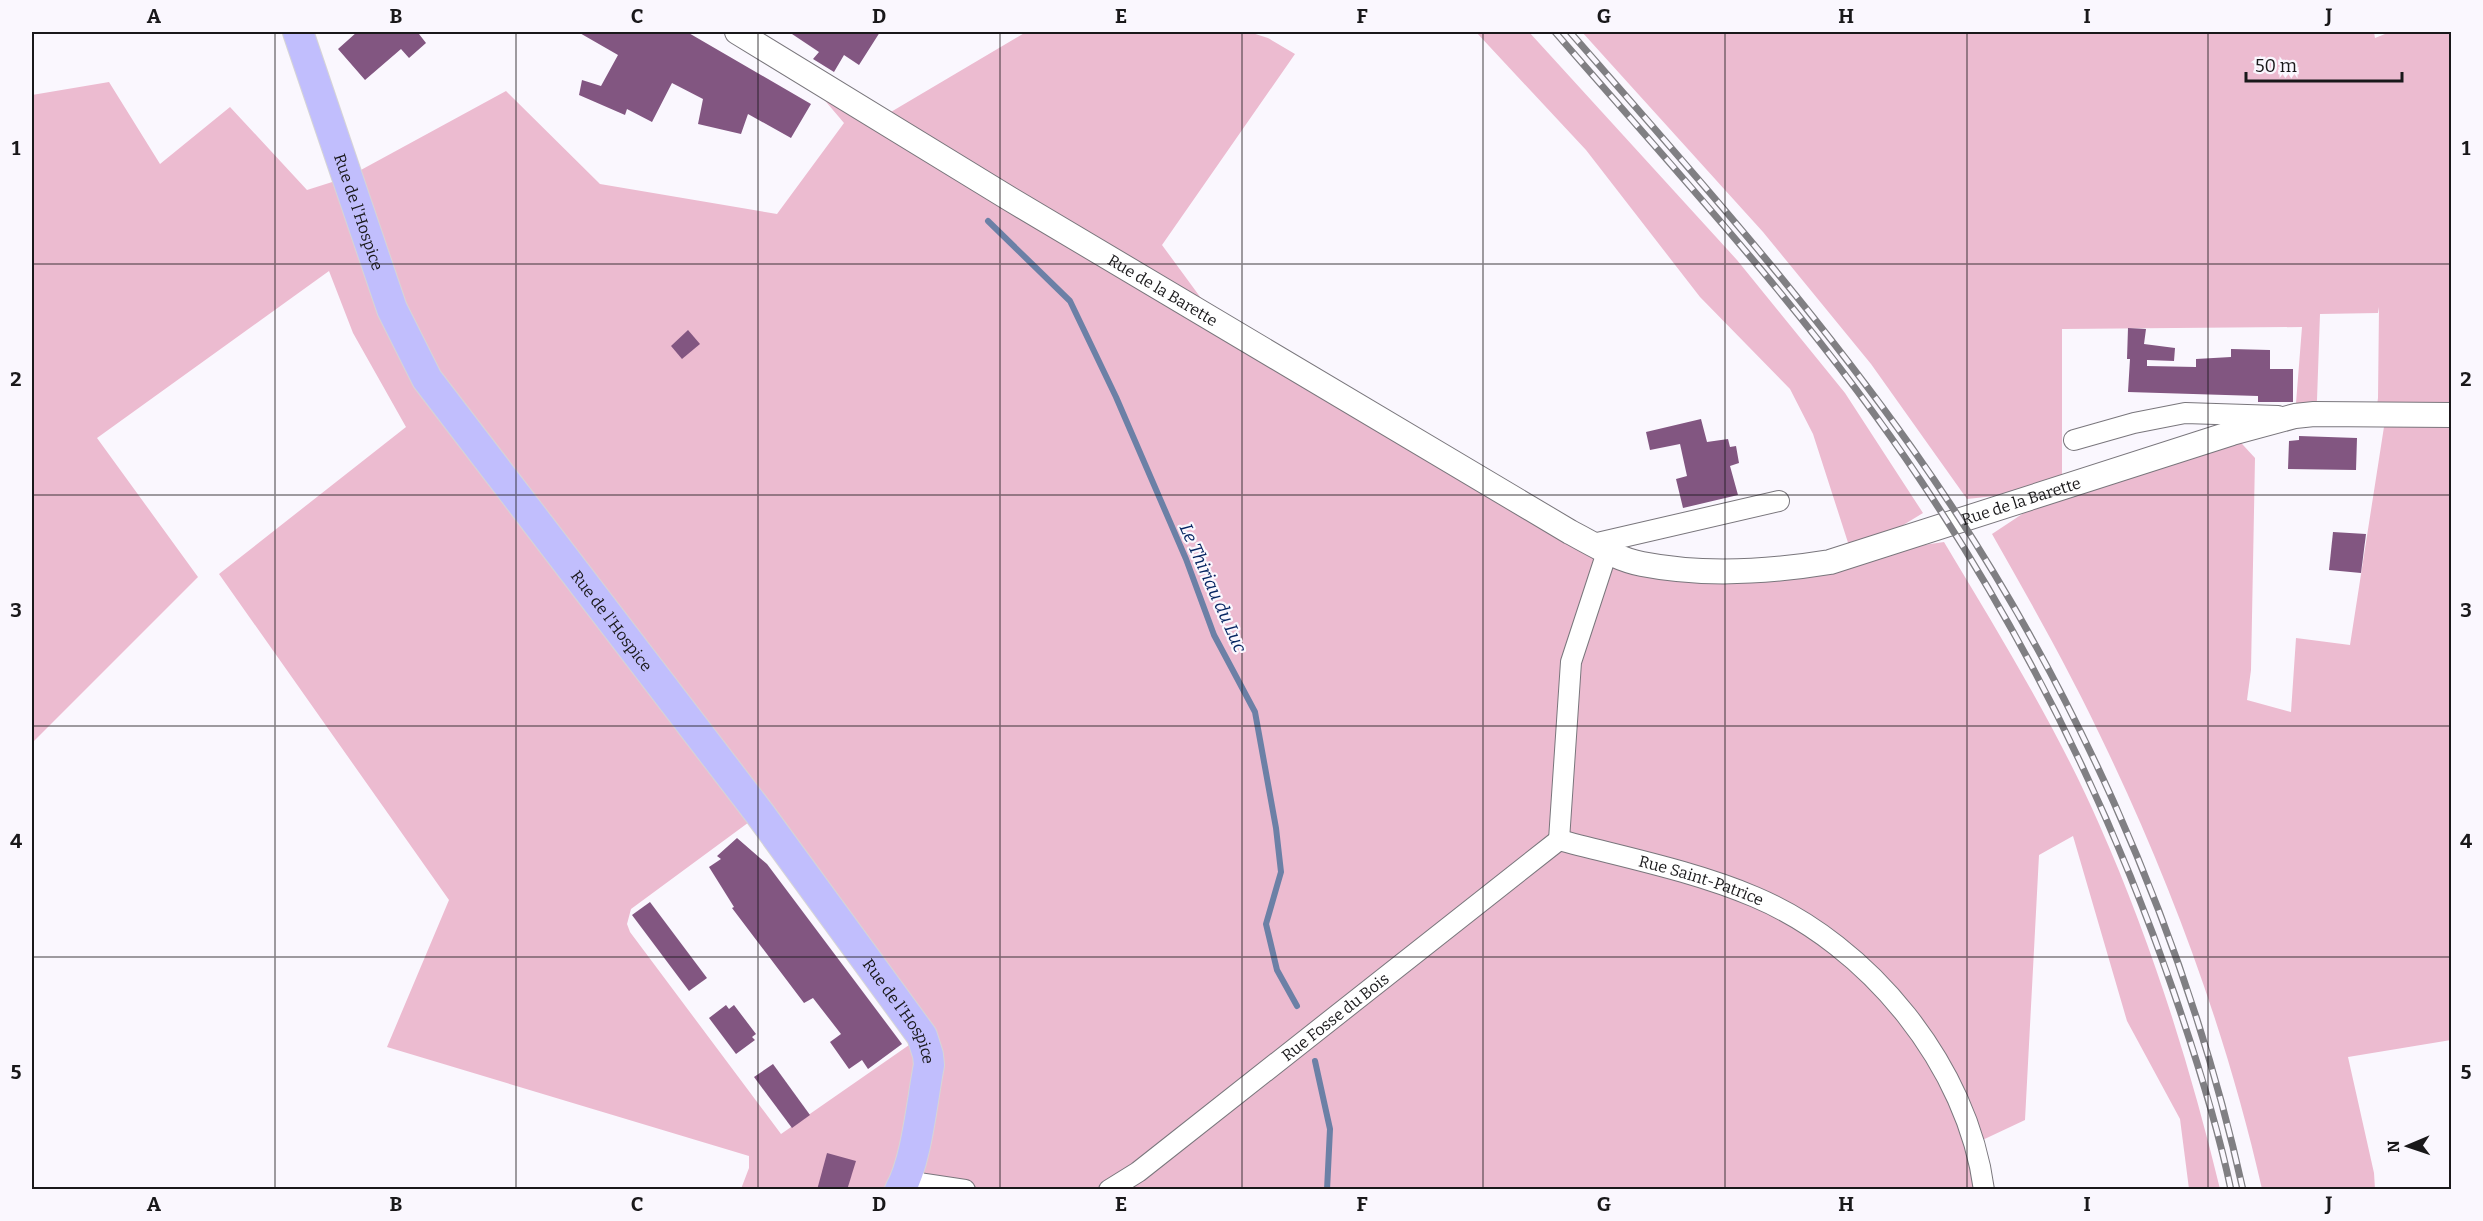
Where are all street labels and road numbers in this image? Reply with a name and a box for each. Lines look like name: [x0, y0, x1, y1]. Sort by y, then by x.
street label: Rue de l'Hospice: [330, 151, 387, 273]
street label: Rue de la Barette: [1104, 250, 1221, 330]
street label: Rue de la Barette: [1959, 473, 2083, 529]
street label: Rue de l'Hospice: [567, 567, 656, 675]
street label: Rue Saint-Patrice: [1637, 852, 1767, 910]
street label: Rue de l'Hospice: [859, 955, 938, 1065]
street label: Rue Fosse du Bois: [1278, 969, 1393, 1065]

